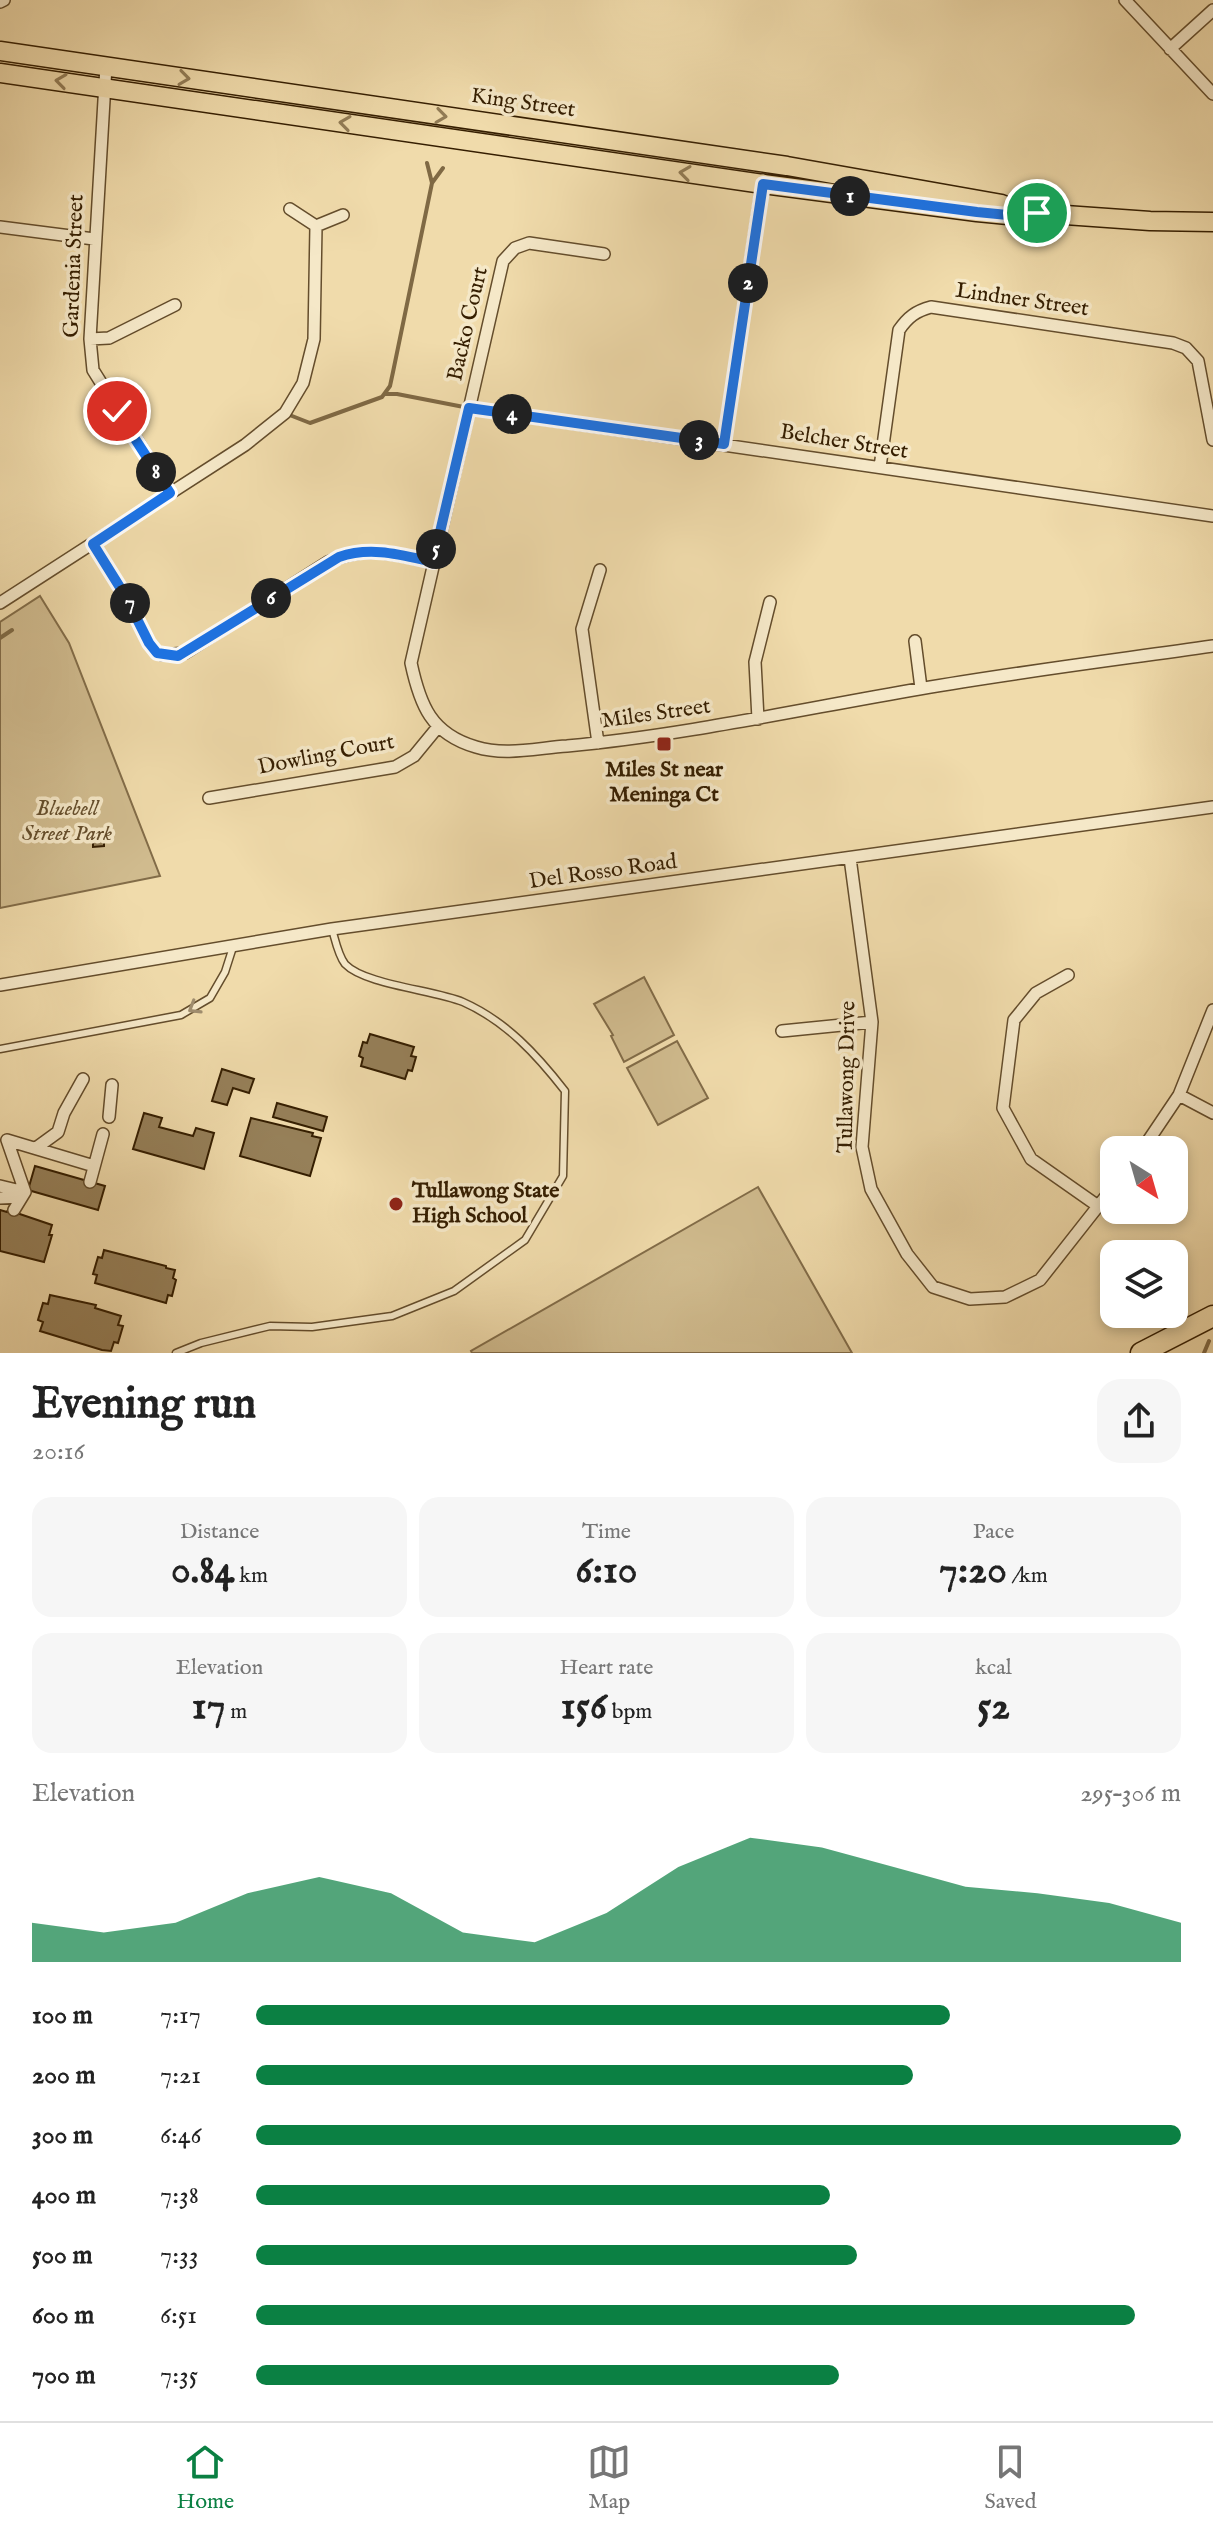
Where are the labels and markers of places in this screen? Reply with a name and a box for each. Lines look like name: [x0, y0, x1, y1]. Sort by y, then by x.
pin: 1: [830, 176, 870, 216]
pin: [1003, 179, 1071, 247]
pin: 2: [728, 263, 768, 303]
pin: [83, 377, 151, 445]
pin: 4: [492, 394, 532, 434]
pin: 3: [679, 420, 719, 460]
pin: 8: [136, 452, 176, 492]
pin: 5: [416, 529, 456, 569]
pin: 6: [251, 578, 291, 618]
pin: 7: [110, 583, 150, 623]
marker: Miles St near Meninga Ct: [655, 735, 673, 753]
place label: Miles St near Meninga Ct: [605, 756, 724, 809]
place label: Tullawong State High School: [411, 1177, 559, 1230]
marker: Tullawong State High School: [387, 1195, 405, 1213]

